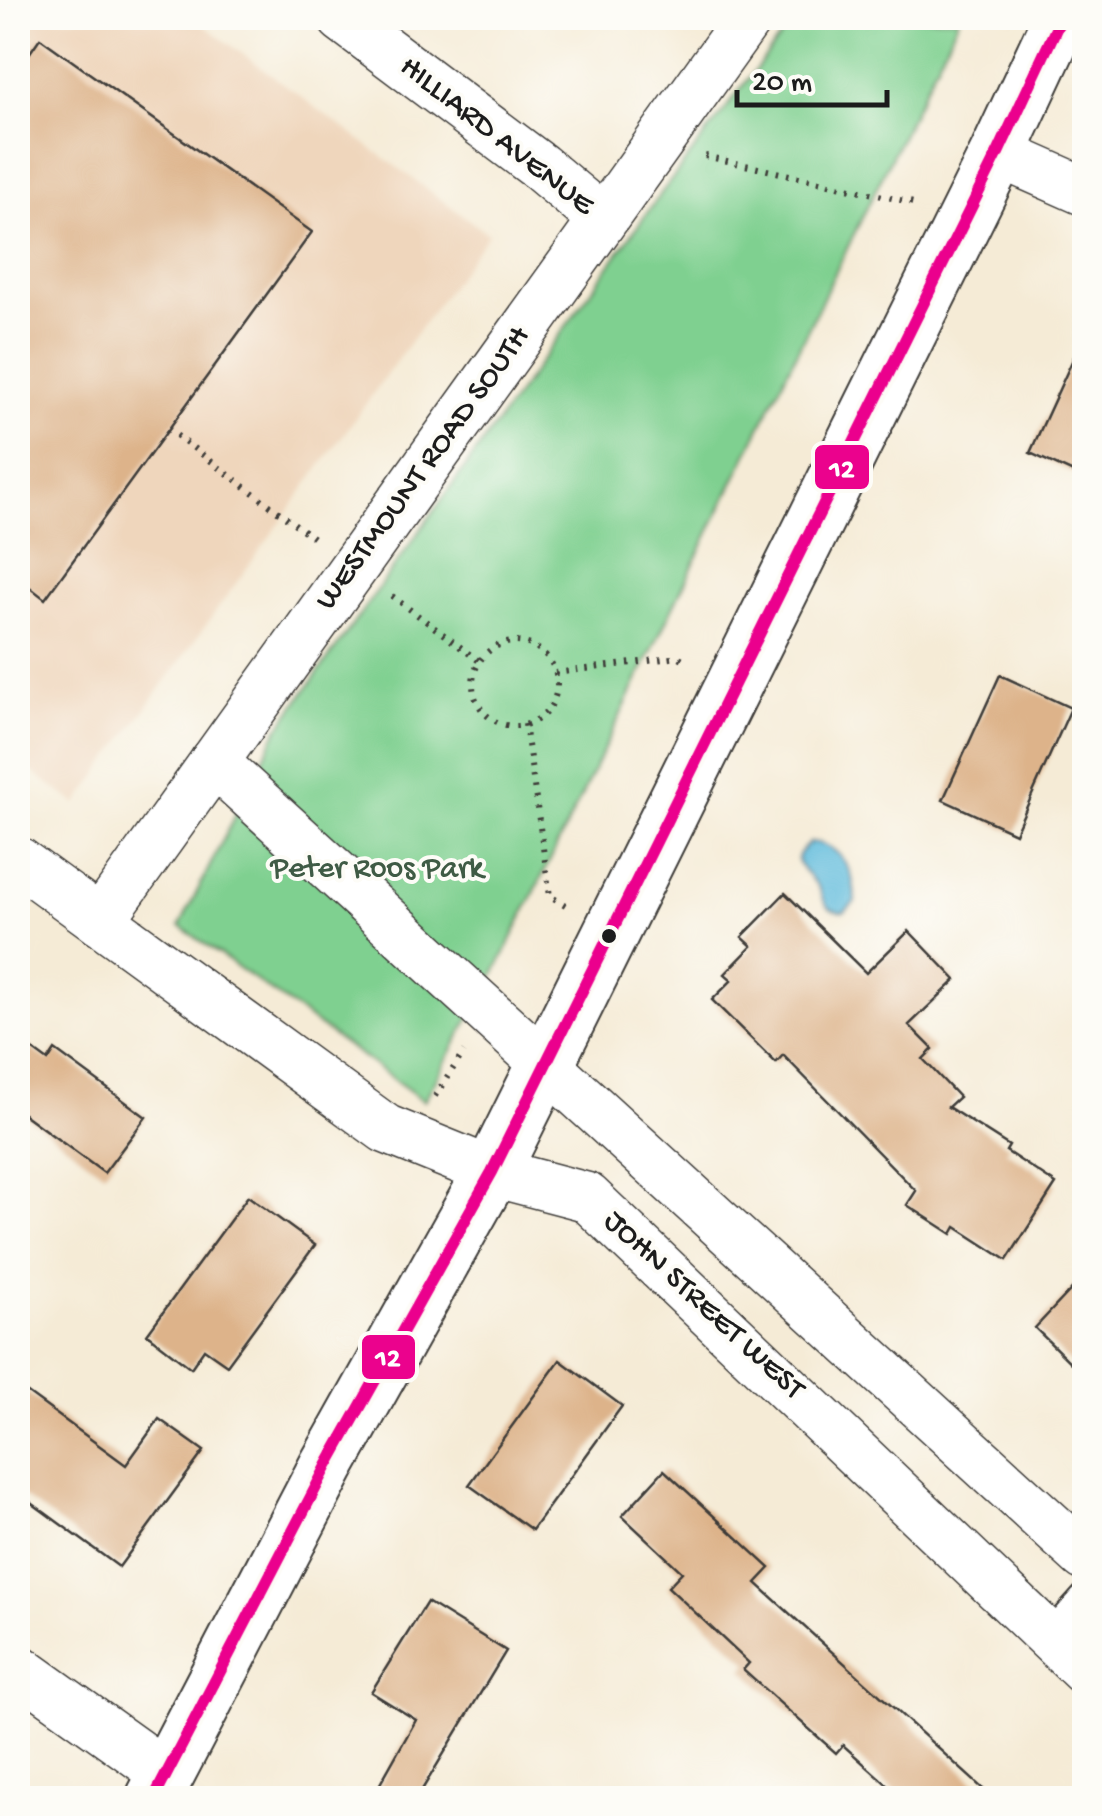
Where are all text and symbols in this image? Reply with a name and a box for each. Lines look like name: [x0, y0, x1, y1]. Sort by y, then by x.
scale bar: [737, 45, 887, 107]
street label: HILLIARD AVENUE: [391, 49, 602, 226]
text: 20 m: [752, 67, 812, 102]
street label: WESTMOUNT ROAD SOUTH: [308, 319, 540, 618]
line badge: 12: [813, 443, 871, 491]
text: 12: [828, 455, 855, 488]
park label: Peter Roos Park: [269, 851, 486, 889]
unlabelled marker: [599, 926, 619, 946]
street label: JOHN STREET WEST: [595, 1203, 813, 1410]
line badge: 12: [360, 1333, 417, 1381]
text: 12: [374, 1344, 401, 1377]

